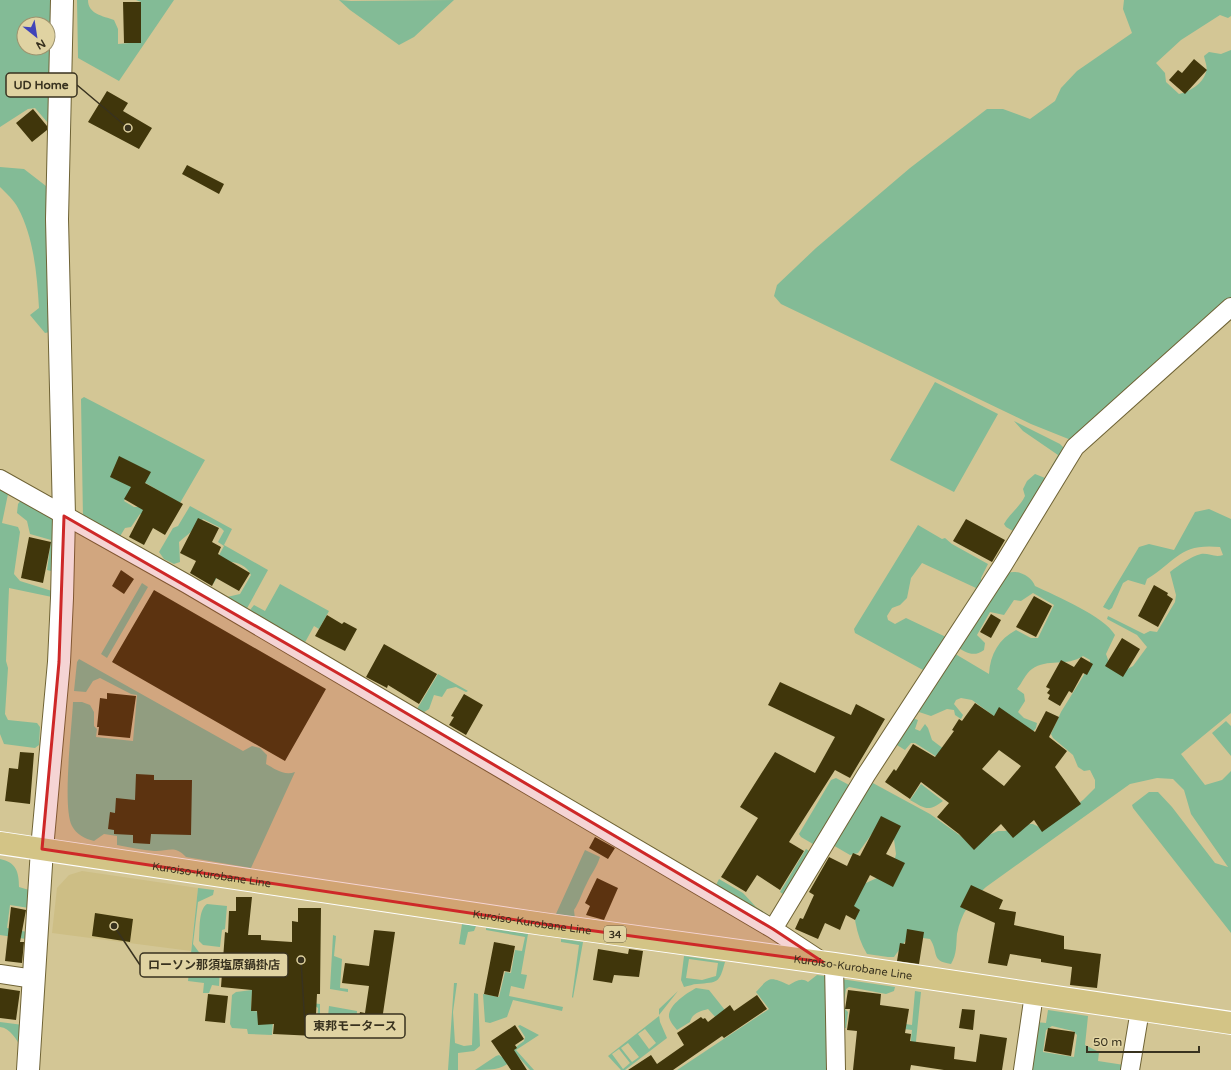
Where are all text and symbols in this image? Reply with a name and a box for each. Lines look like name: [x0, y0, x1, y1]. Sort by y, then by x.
north arrow: [16, 16, 56, 56]
text: N: [34, 36, 48, 52]
callout: UD Home: [6, 73, 77, 97]
text: UD Home: [13, 78, 69, 92]
street label: Kuroiso-Kurobane Line: [151, 860, 272, 890]
street label: Kuroiso-Kurobane Line: [472, 908, 592, 938]
road number: 34: [604, 926, 626, 942]
callout: ローソン那須塩原鍋掛店: [140, 953, 288, 977]
street label: Kuroiso-Kurobane Line: [793, 953, 913, 983]
text: ローソン那須塩原鍋掛店: [148, 958, 280, 972]
callout: 東邦モータース: [305, 1014, 405, 1038]
text: 東邦モータース: [313, 1019, 397, 1033]
scale bar: [1087, 1028, 1199, 1054]
text: 50 m: [1093, 1035, 1122, 1049]

